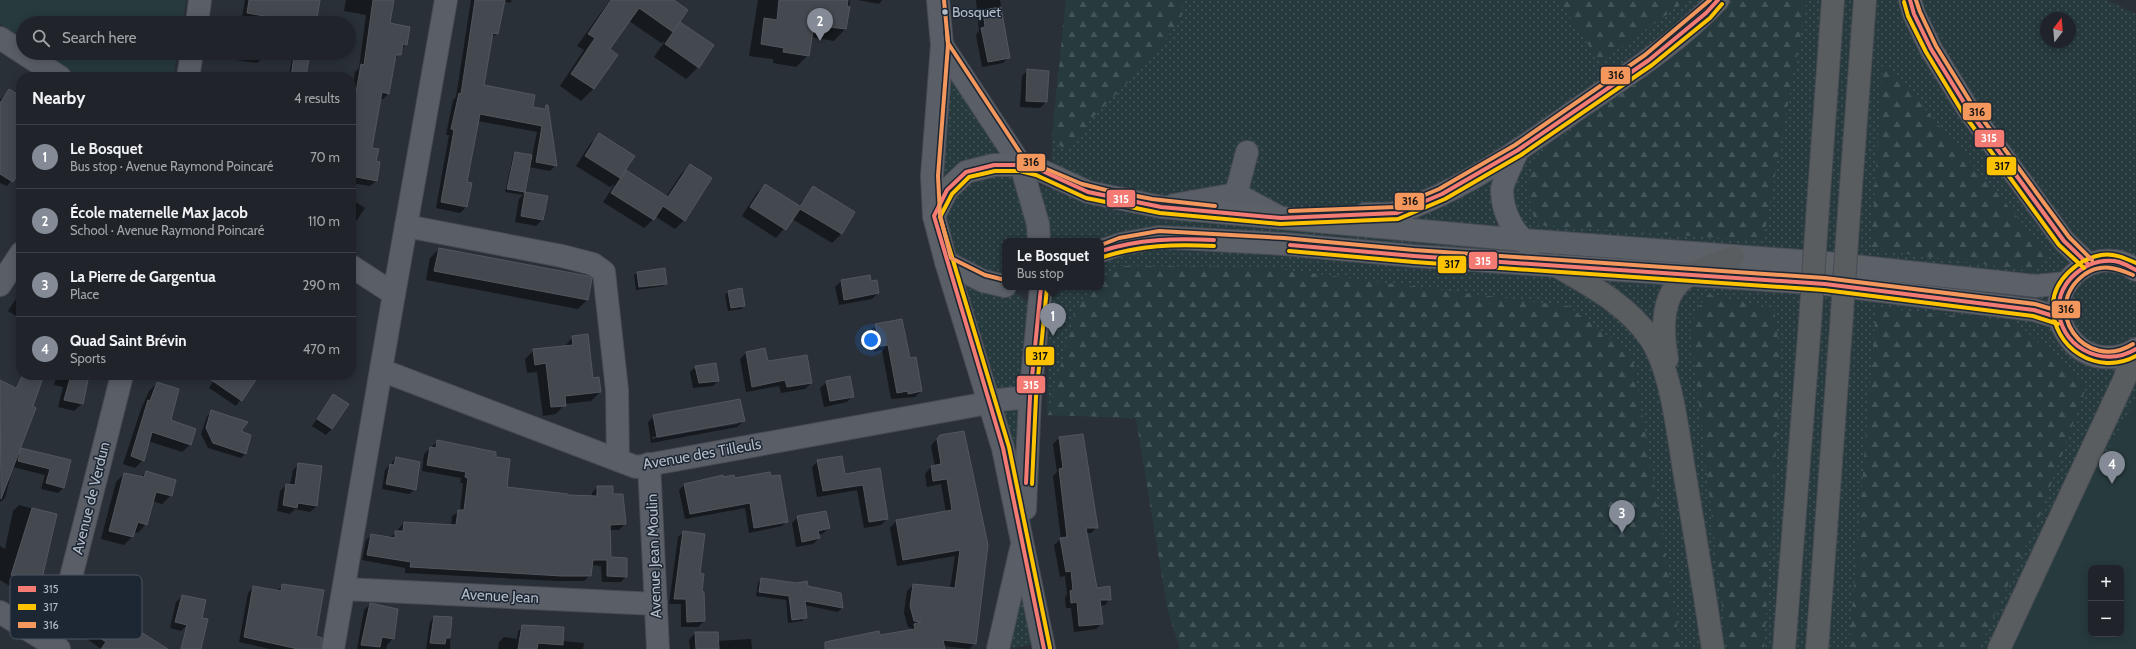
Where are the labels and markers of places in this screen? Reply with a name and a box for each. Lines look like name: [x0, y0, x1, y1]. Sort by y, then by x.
place label: Bosquet: [952, 3, 1001, 21]
marker: Bosquet: [940, 7, 950, 17]
pin: 2: [807, 8, 833, 41]
pin: 1: [1040, 303, 1066, 336]
pin: 4: [2099, 451, 2125, 484]
pin: 3: [1609, 500, 1635, 533]

